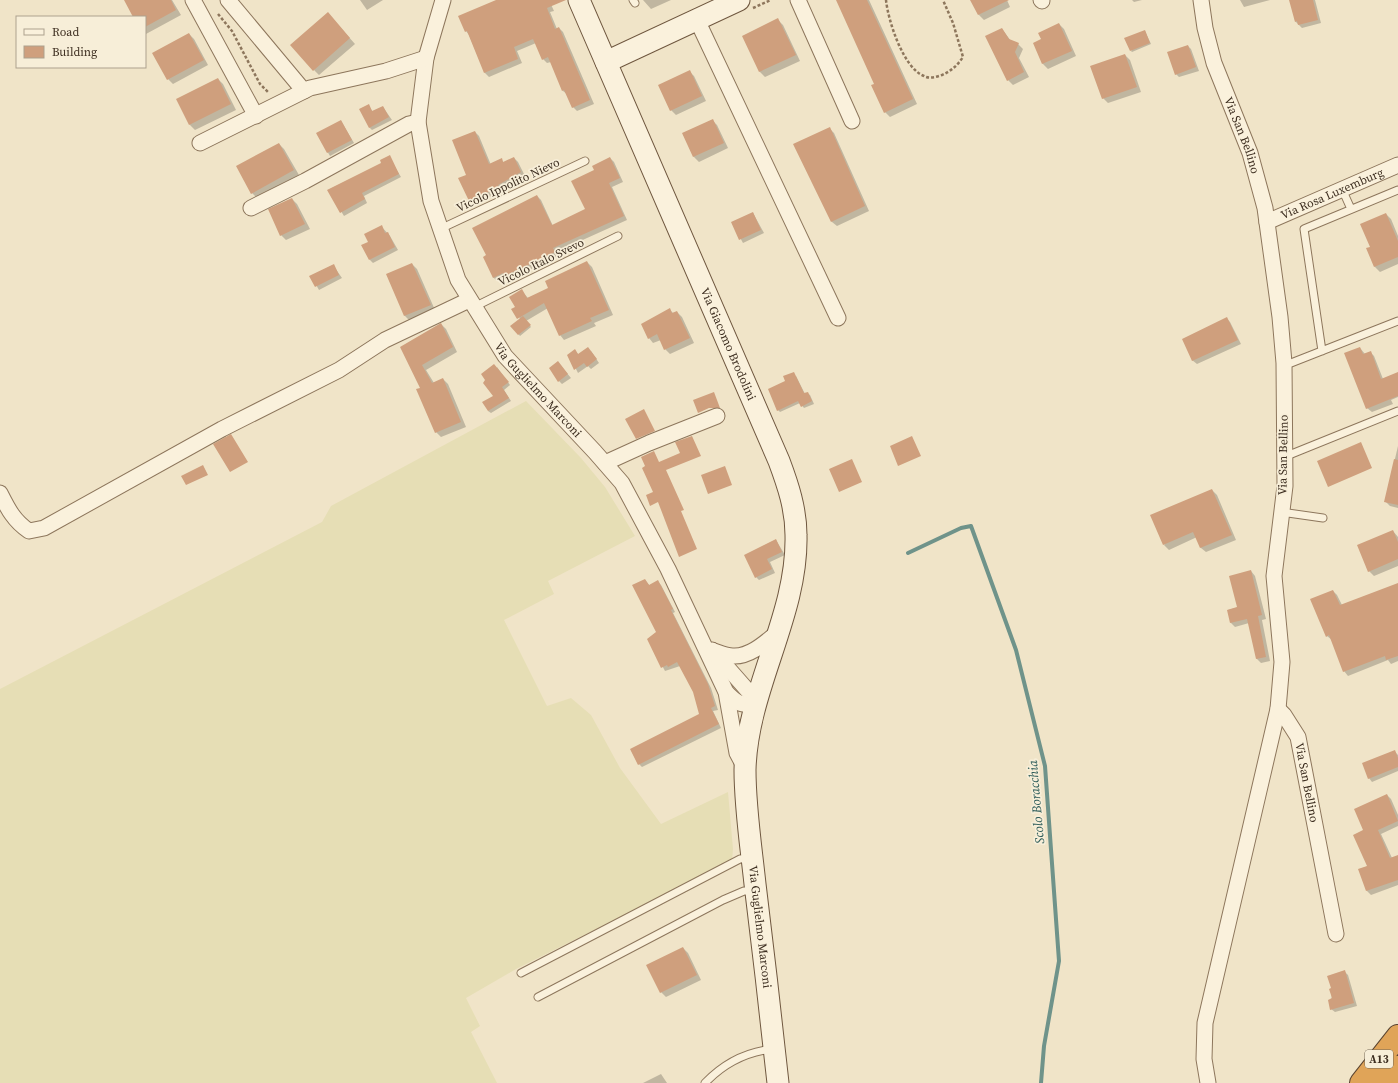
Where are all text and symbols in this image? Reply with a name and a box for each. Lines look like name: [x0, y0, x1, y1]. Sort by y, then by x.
legend: [16, 16, 146, 68]
text: Road: [52, 24, 79, 40]
text: Building: [52, 44, 97, 60]
street label: Via San Bellino: [1220, 95, 1263, 176]
street label: Vicolo Ippolito Nievo: [454, 154, 563, 216]
street label: Via Rosa Luxemburg: [1278, 164, 1386, 223]
street label: Vicolo Italo Svevo: [495, 234, 587, 290]
street label: Via Giacomo Brodolini: [697, 285, 760, 403]
street label: Via Guglielmo Marconi: [491, 339, 586, 441]
street label: Via San Bellino: [1274, 414, 1292, 495]
street label: Via San Bellino: [1291, 741, 1322, 824]
water label: Scolo Boracchia: [1024, 759, 1048, 845]
street label: Via Guglielmo Marconi: [745, 865, 775, 989]
road number: A13: [1365, 1050, 1393, 1068]

